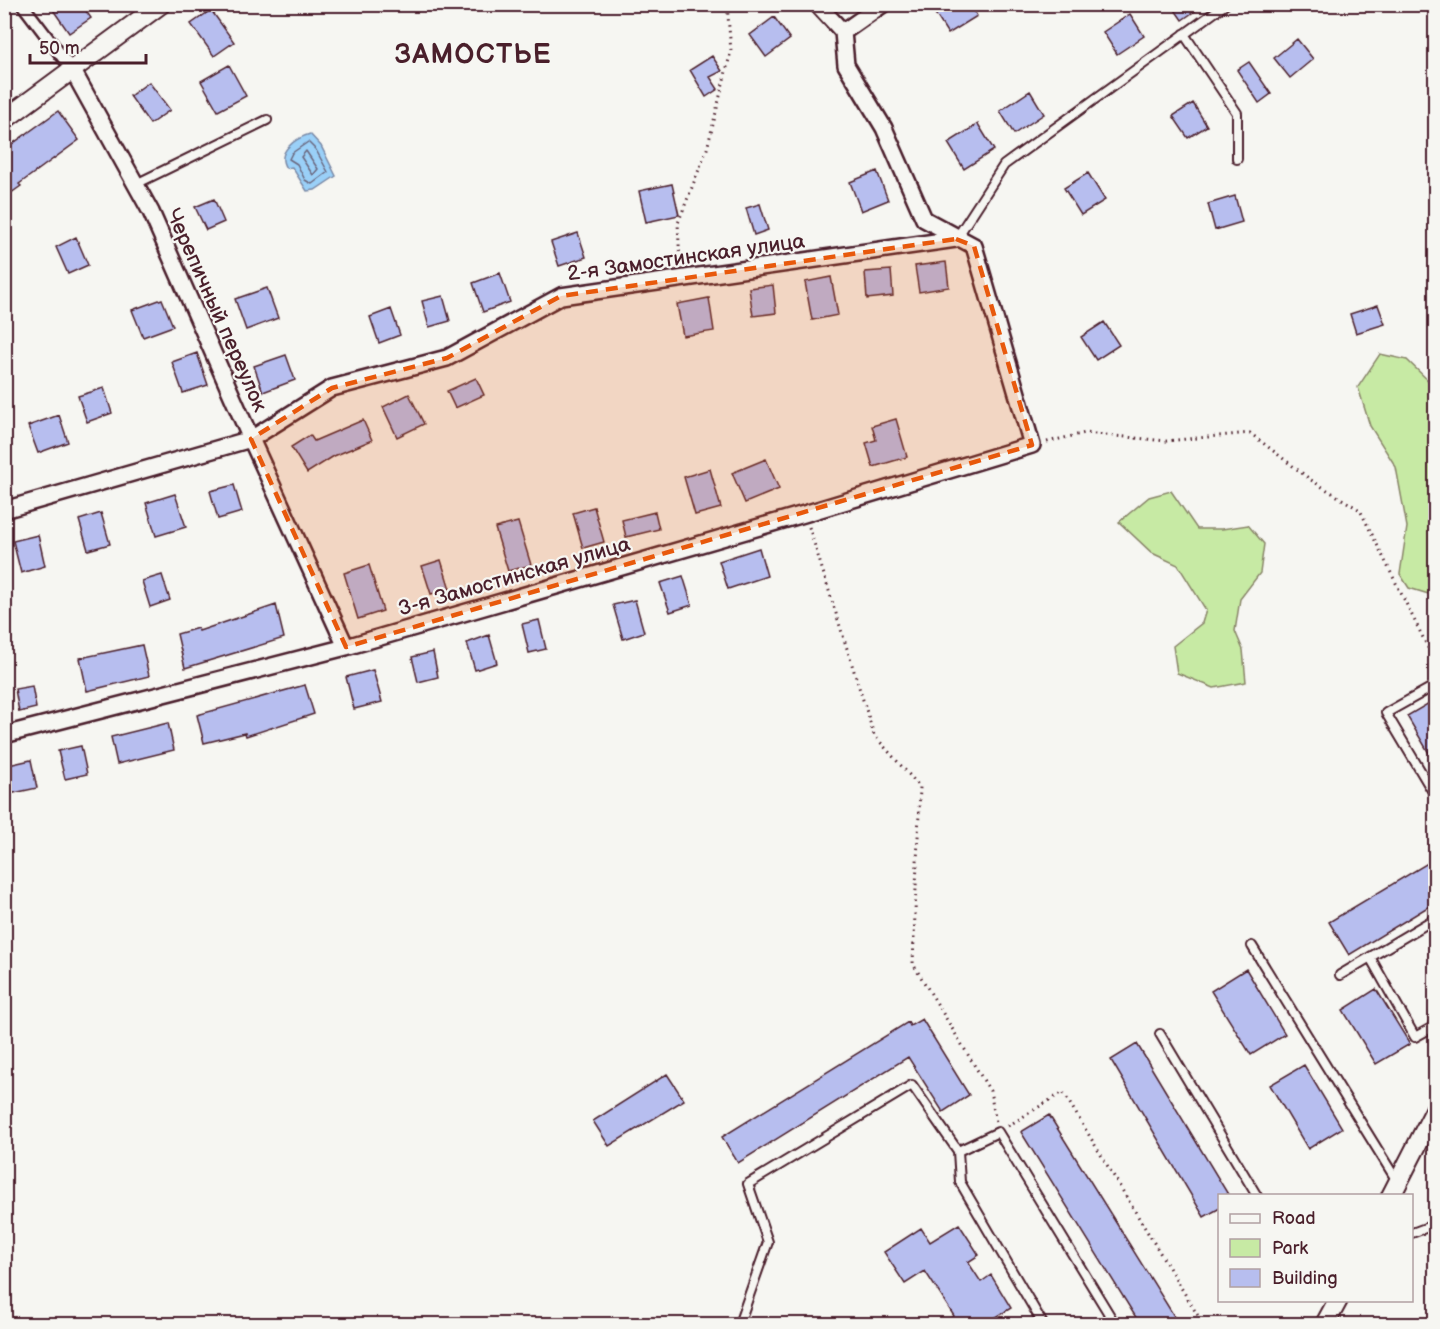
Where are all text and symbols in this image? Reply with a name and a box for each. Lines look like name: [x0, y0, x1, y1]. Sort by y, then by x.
scale bar: [30, 27, 146, 65]
text: 50 m: [39, 38, 80, 59]
district label: ЗАМОСТЬЕ: [394, 39, 552, 71]
street label: Черепичный переулок: [160, 205, 273, 416]
street label: 2-я Замостинская улица: [566, 228, 807, 287]
street label: 3-я Замостинская улица: [395, 531, 634, 622]
legend: [1218, 1194, 1413, 1302]
text: Road: [1272, 1208, 1316, 1229]
text: Park: [1272, 1238, 1308, 1259]
text: Building: [1272, 1268, 1338, 1289]

